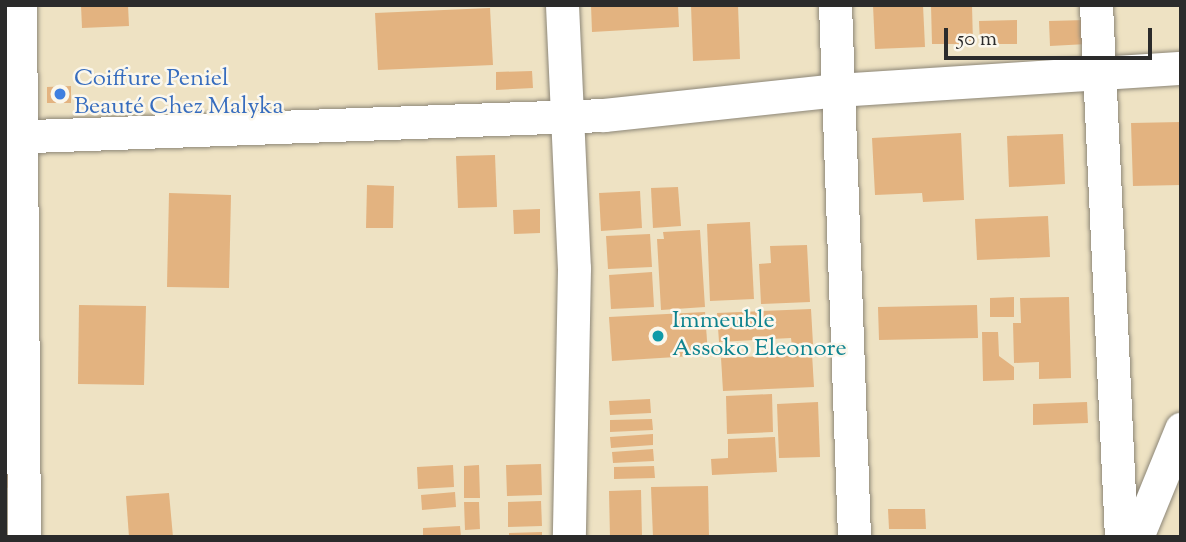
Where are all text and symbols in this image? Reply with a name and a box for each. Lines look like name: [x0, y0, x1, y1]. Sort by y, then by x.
scale bar: [948, 14, 1156, 58]
text: 50 m: [957, 25, 997, 55]
place label: Coiffure Peniel Beauté Chez Malyka: [74, 66, 283, 122]
marker: Coiffure Peniel Beauté Chez Malyka: [52, 86, 68, 102]
place label: Immeuble Assoko Eleonore: [672, 308, 847, 364]
marker: Immeuble Assoko Eleonore: [650, 328, 666, 344]

